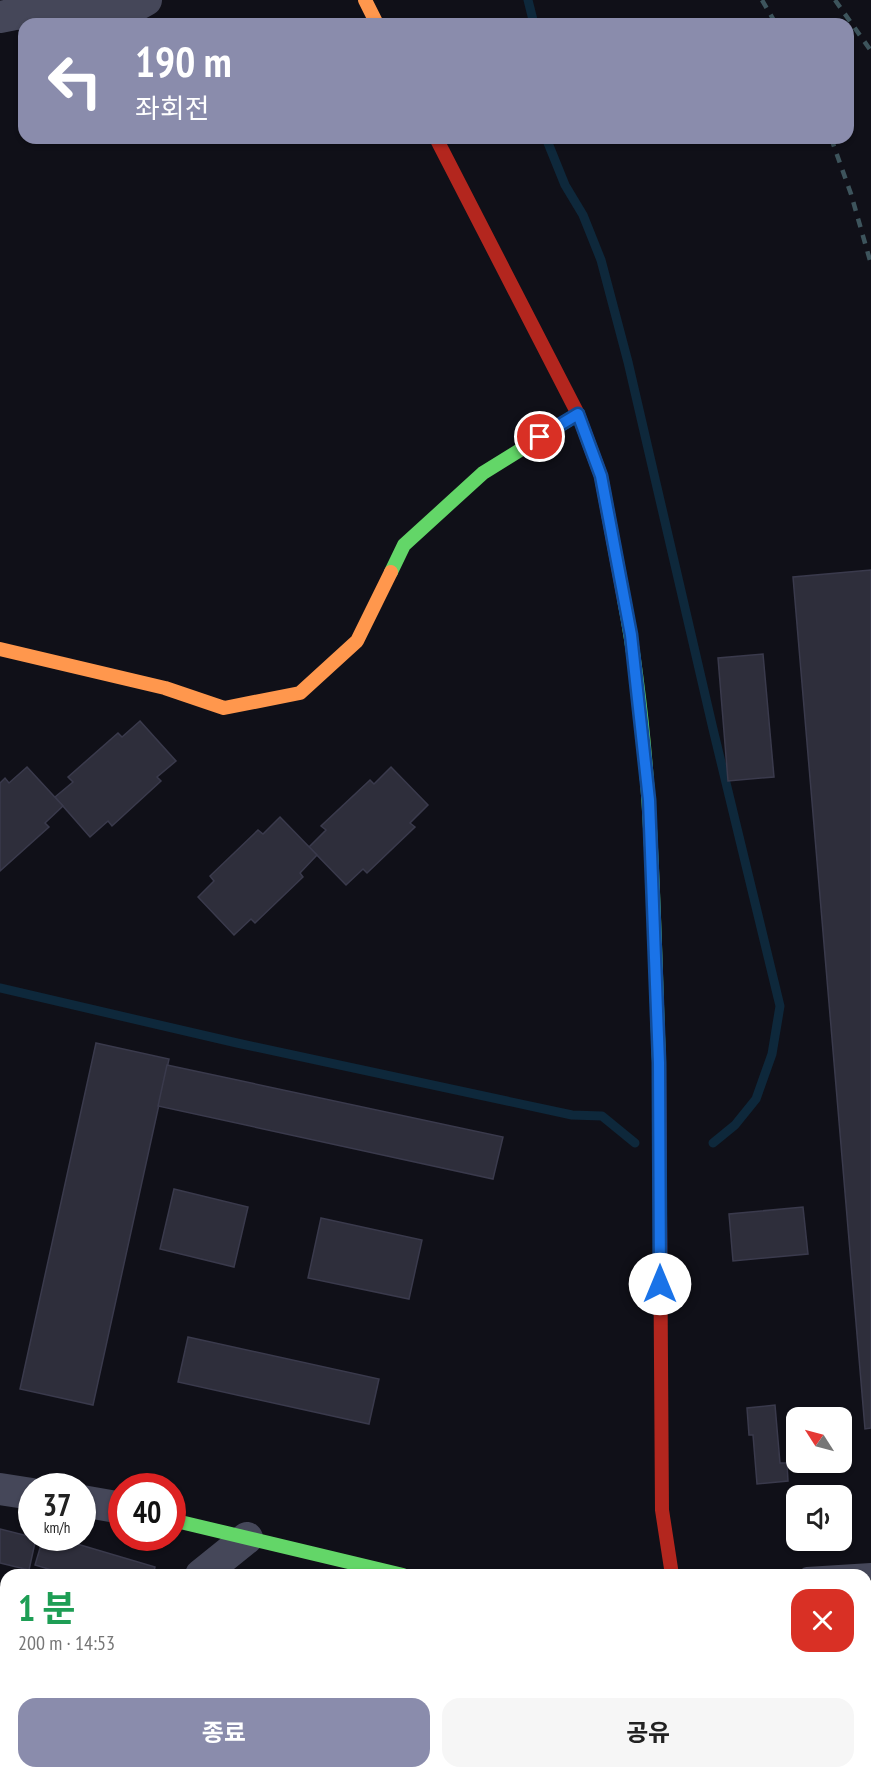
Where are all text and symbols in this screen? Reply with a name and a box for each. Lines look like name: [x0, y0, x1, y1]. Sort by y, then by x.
text: 190 m: [135, 34, 232, 89]
icon: left: [36, 42, 114, 120]
text: 좌회전: [135, 91, 210, 125]
pin: [514, 411, 565, 462]
icon: arrive: [523, 420, 556, 453]
position arrow: [628, 1252, 692, 1316]
north arrow: [786, 1407, 852, 1473]
map controls: [786, 1407, 852, 1551]
speed limit sign: 40: [108, 1473, 186, 1551]
text: 37: [43, 1485, 71, 1524]
button: sound: [786, 1485, 852, 1551]
text: km/h: [44, 1518, 70, 1537]
text: 1 분: [18, 1584, 76, 1631]
button: close: [791, 1589, 854, 1652]
text: 200 m · 14:53: [18, 1630, 115, 1656]
button: 종료: [18, 1698, 430, 1767]
button: 공유: [442, 1698, 854, 1767]

